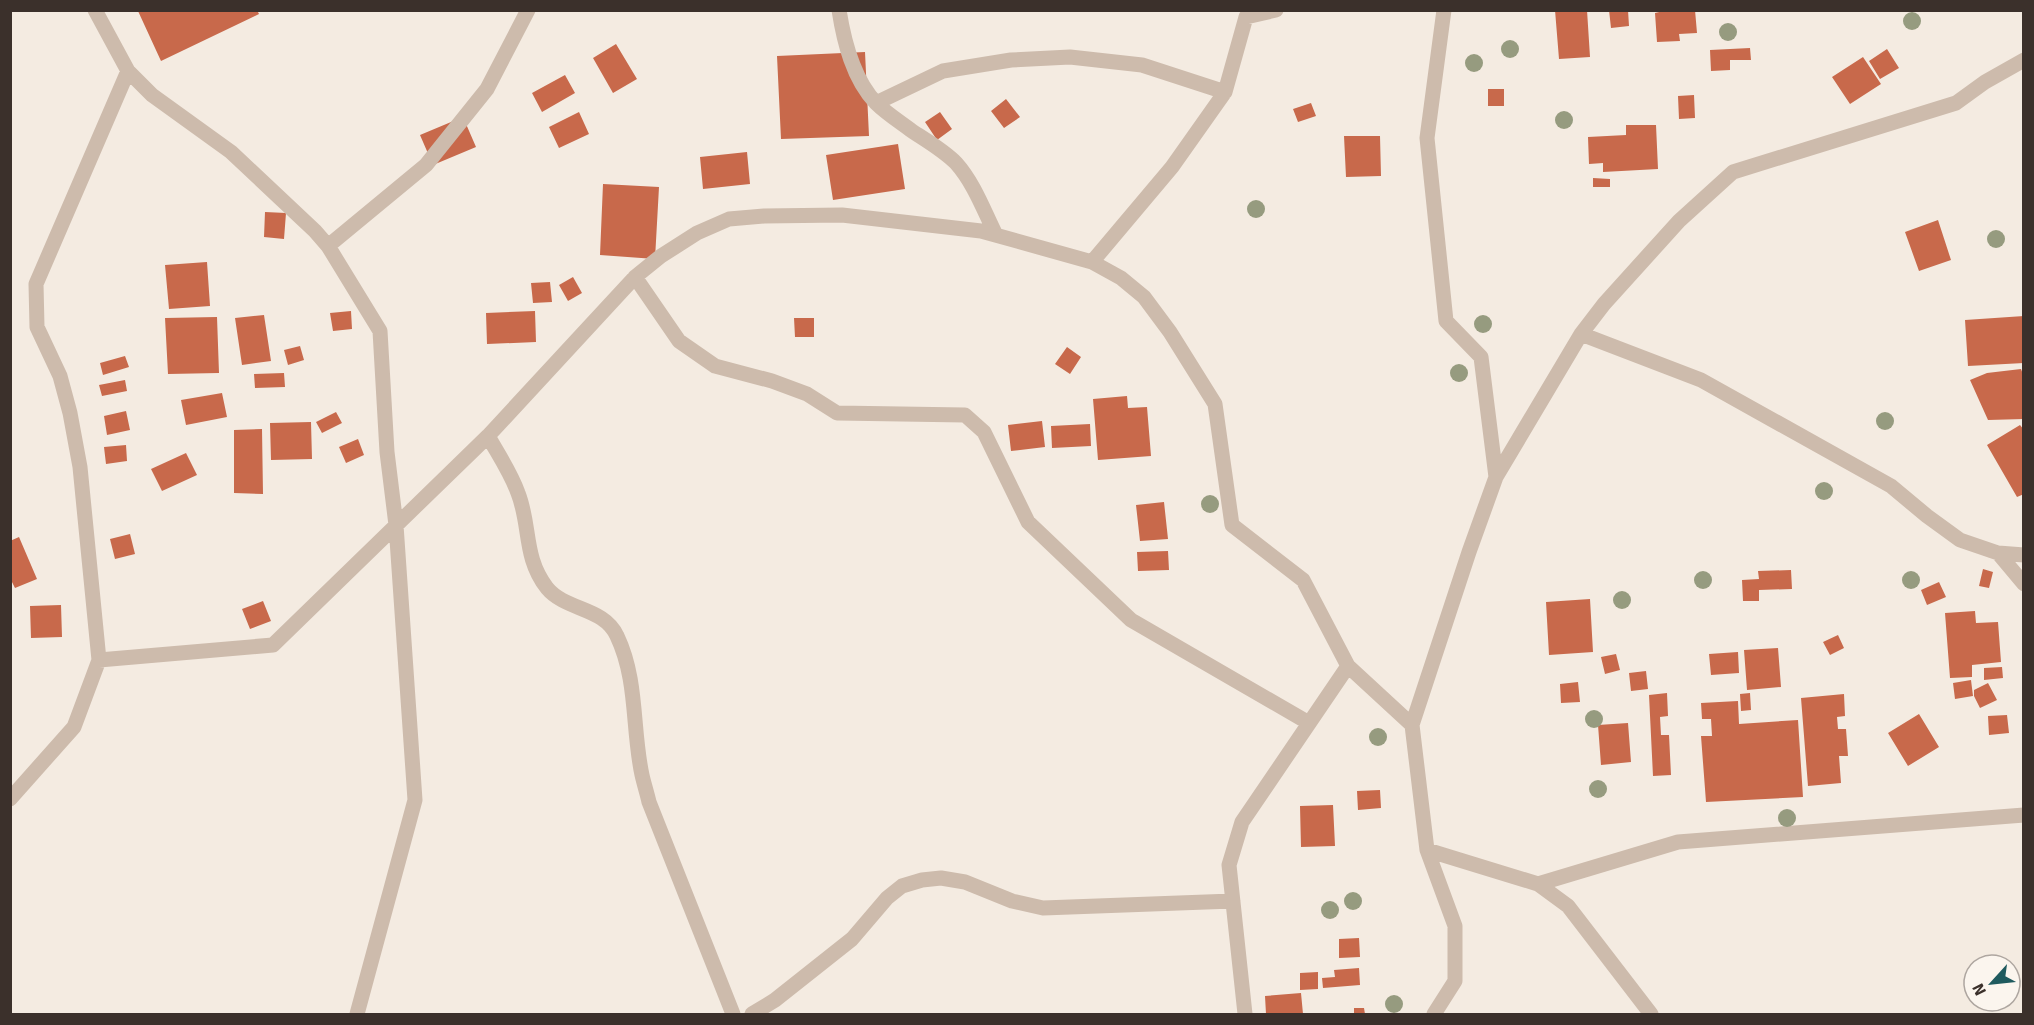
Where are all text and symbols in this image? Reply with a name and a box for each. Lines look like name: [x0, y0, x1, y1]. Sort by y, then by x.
north arrow: [1962, 953, 2022, 1013]
text: N: [1968, 980, 1991, 999]

